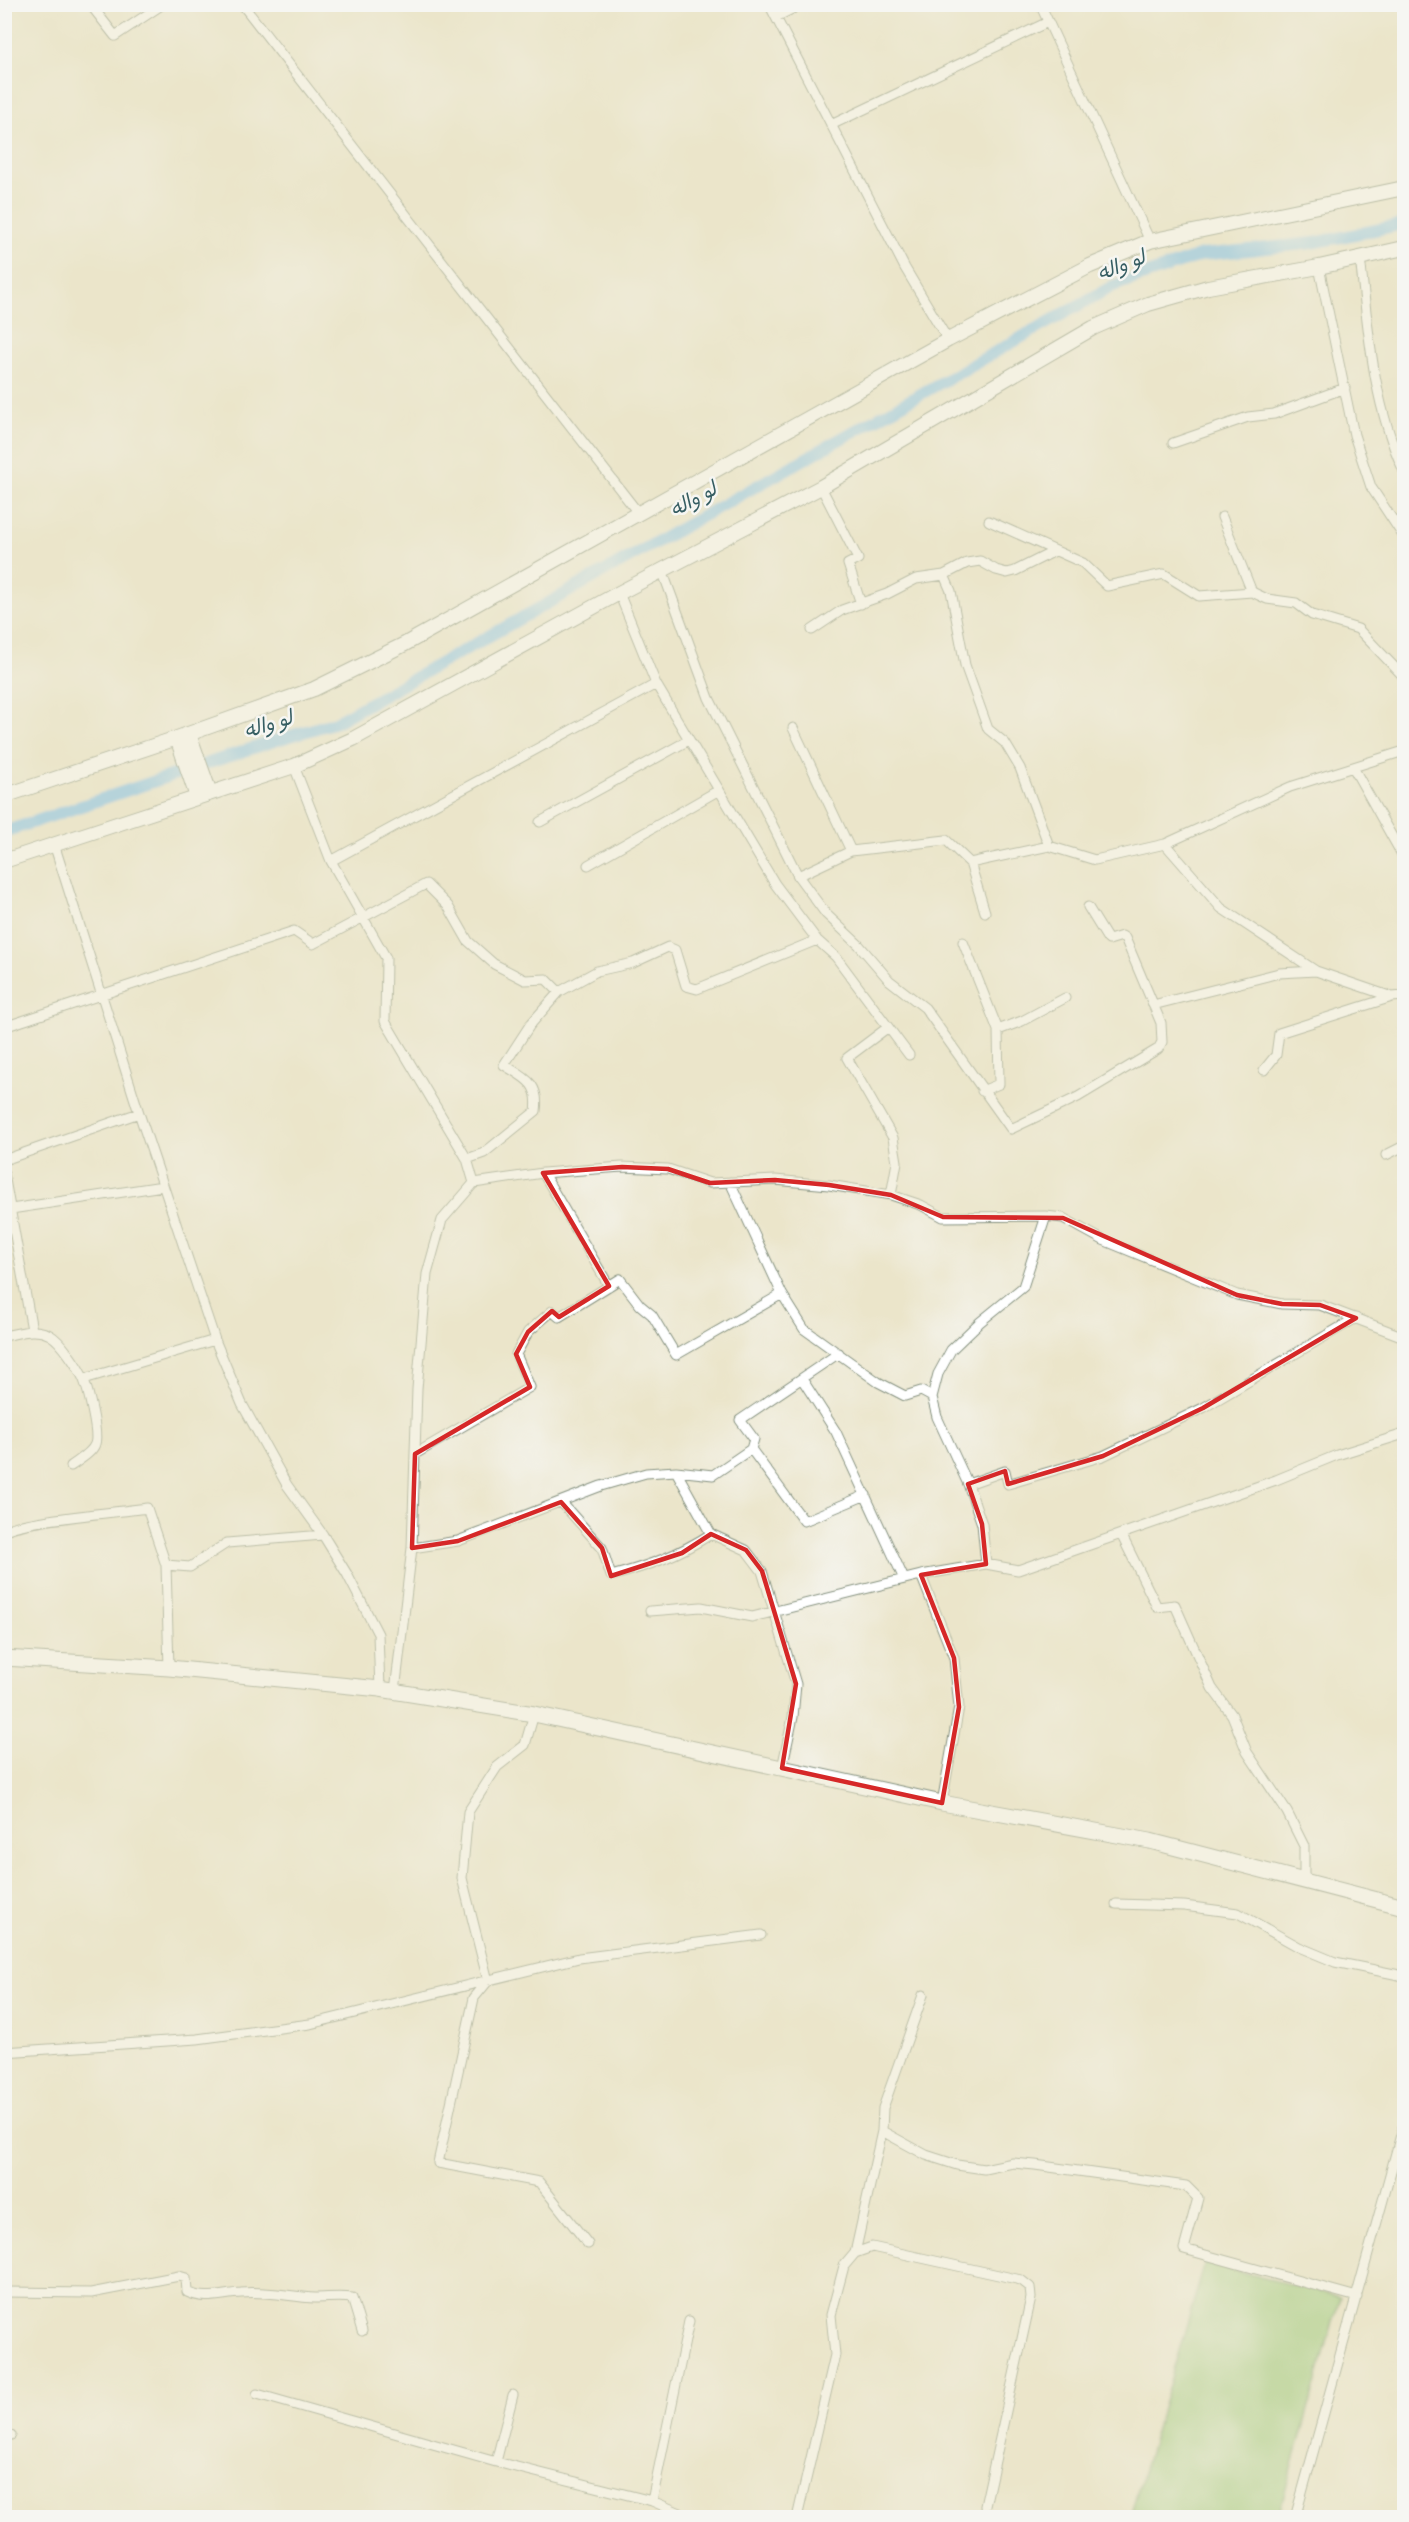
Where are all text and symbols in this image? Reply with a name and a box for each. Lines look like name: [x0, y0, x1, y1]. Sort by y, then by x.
water label: لو واله: [1093, 243, 1151, 286]
water label: لو واله: [665, 474, 723, 522]
water label: لو واله: [240, 703, 298, 744]

